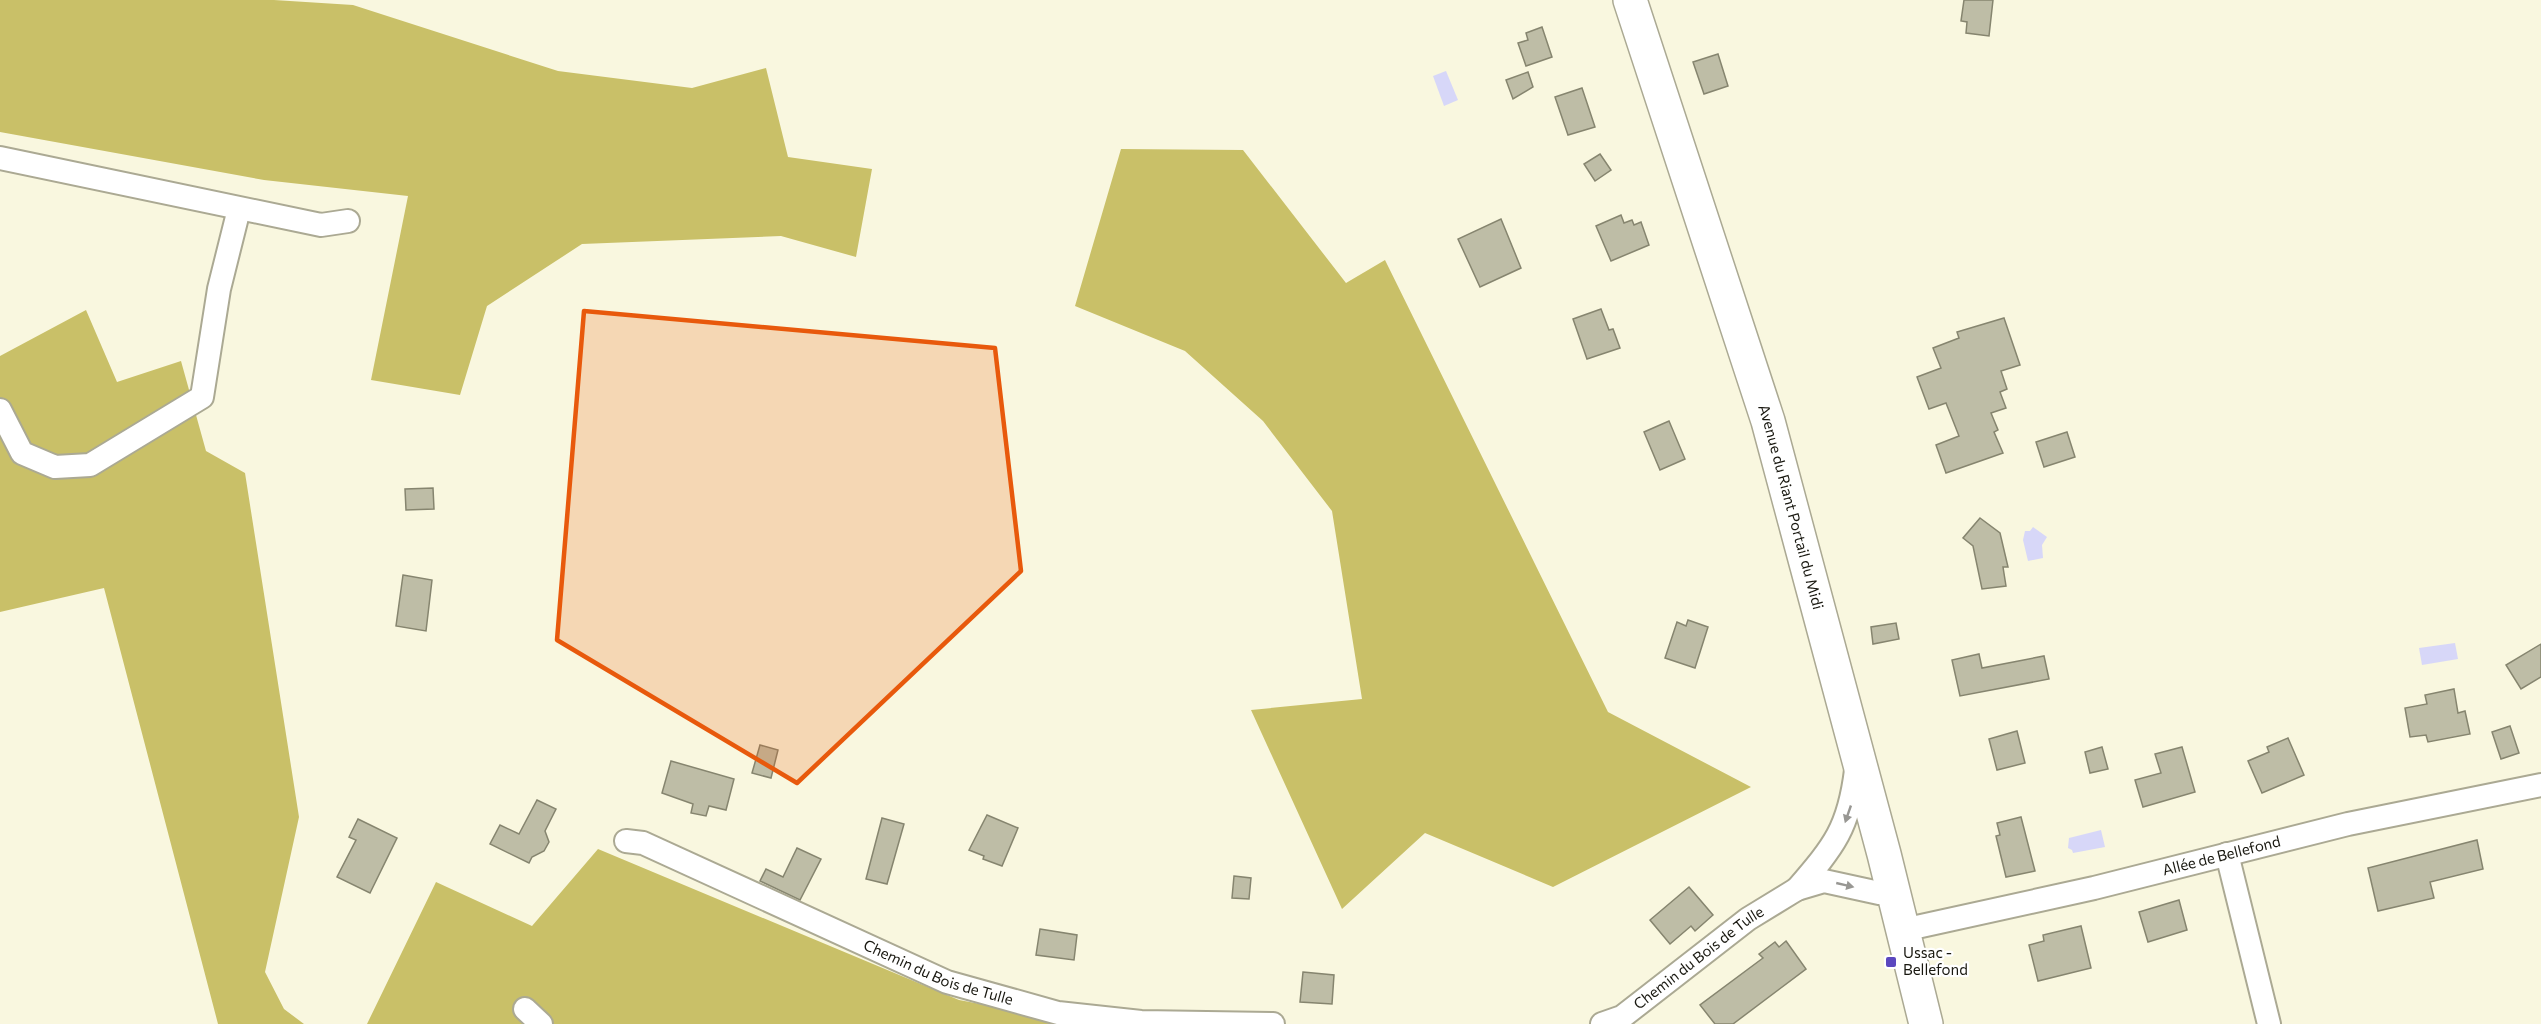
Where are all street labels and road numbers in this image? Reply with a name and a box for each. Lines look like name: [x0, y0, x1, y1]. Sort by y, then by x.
street label: Avenue du Riant Portail du Midi: [1755, 402, 1828, 611]
street label: Allée de Bellefond: [2160, 831, 2282, 878]
street label: Chemin du Bois de Tulle: [1629, 902, 1767, 1013]
street label: Chemin du Bois de Tulle: [861, 935, 1015, 1008]

